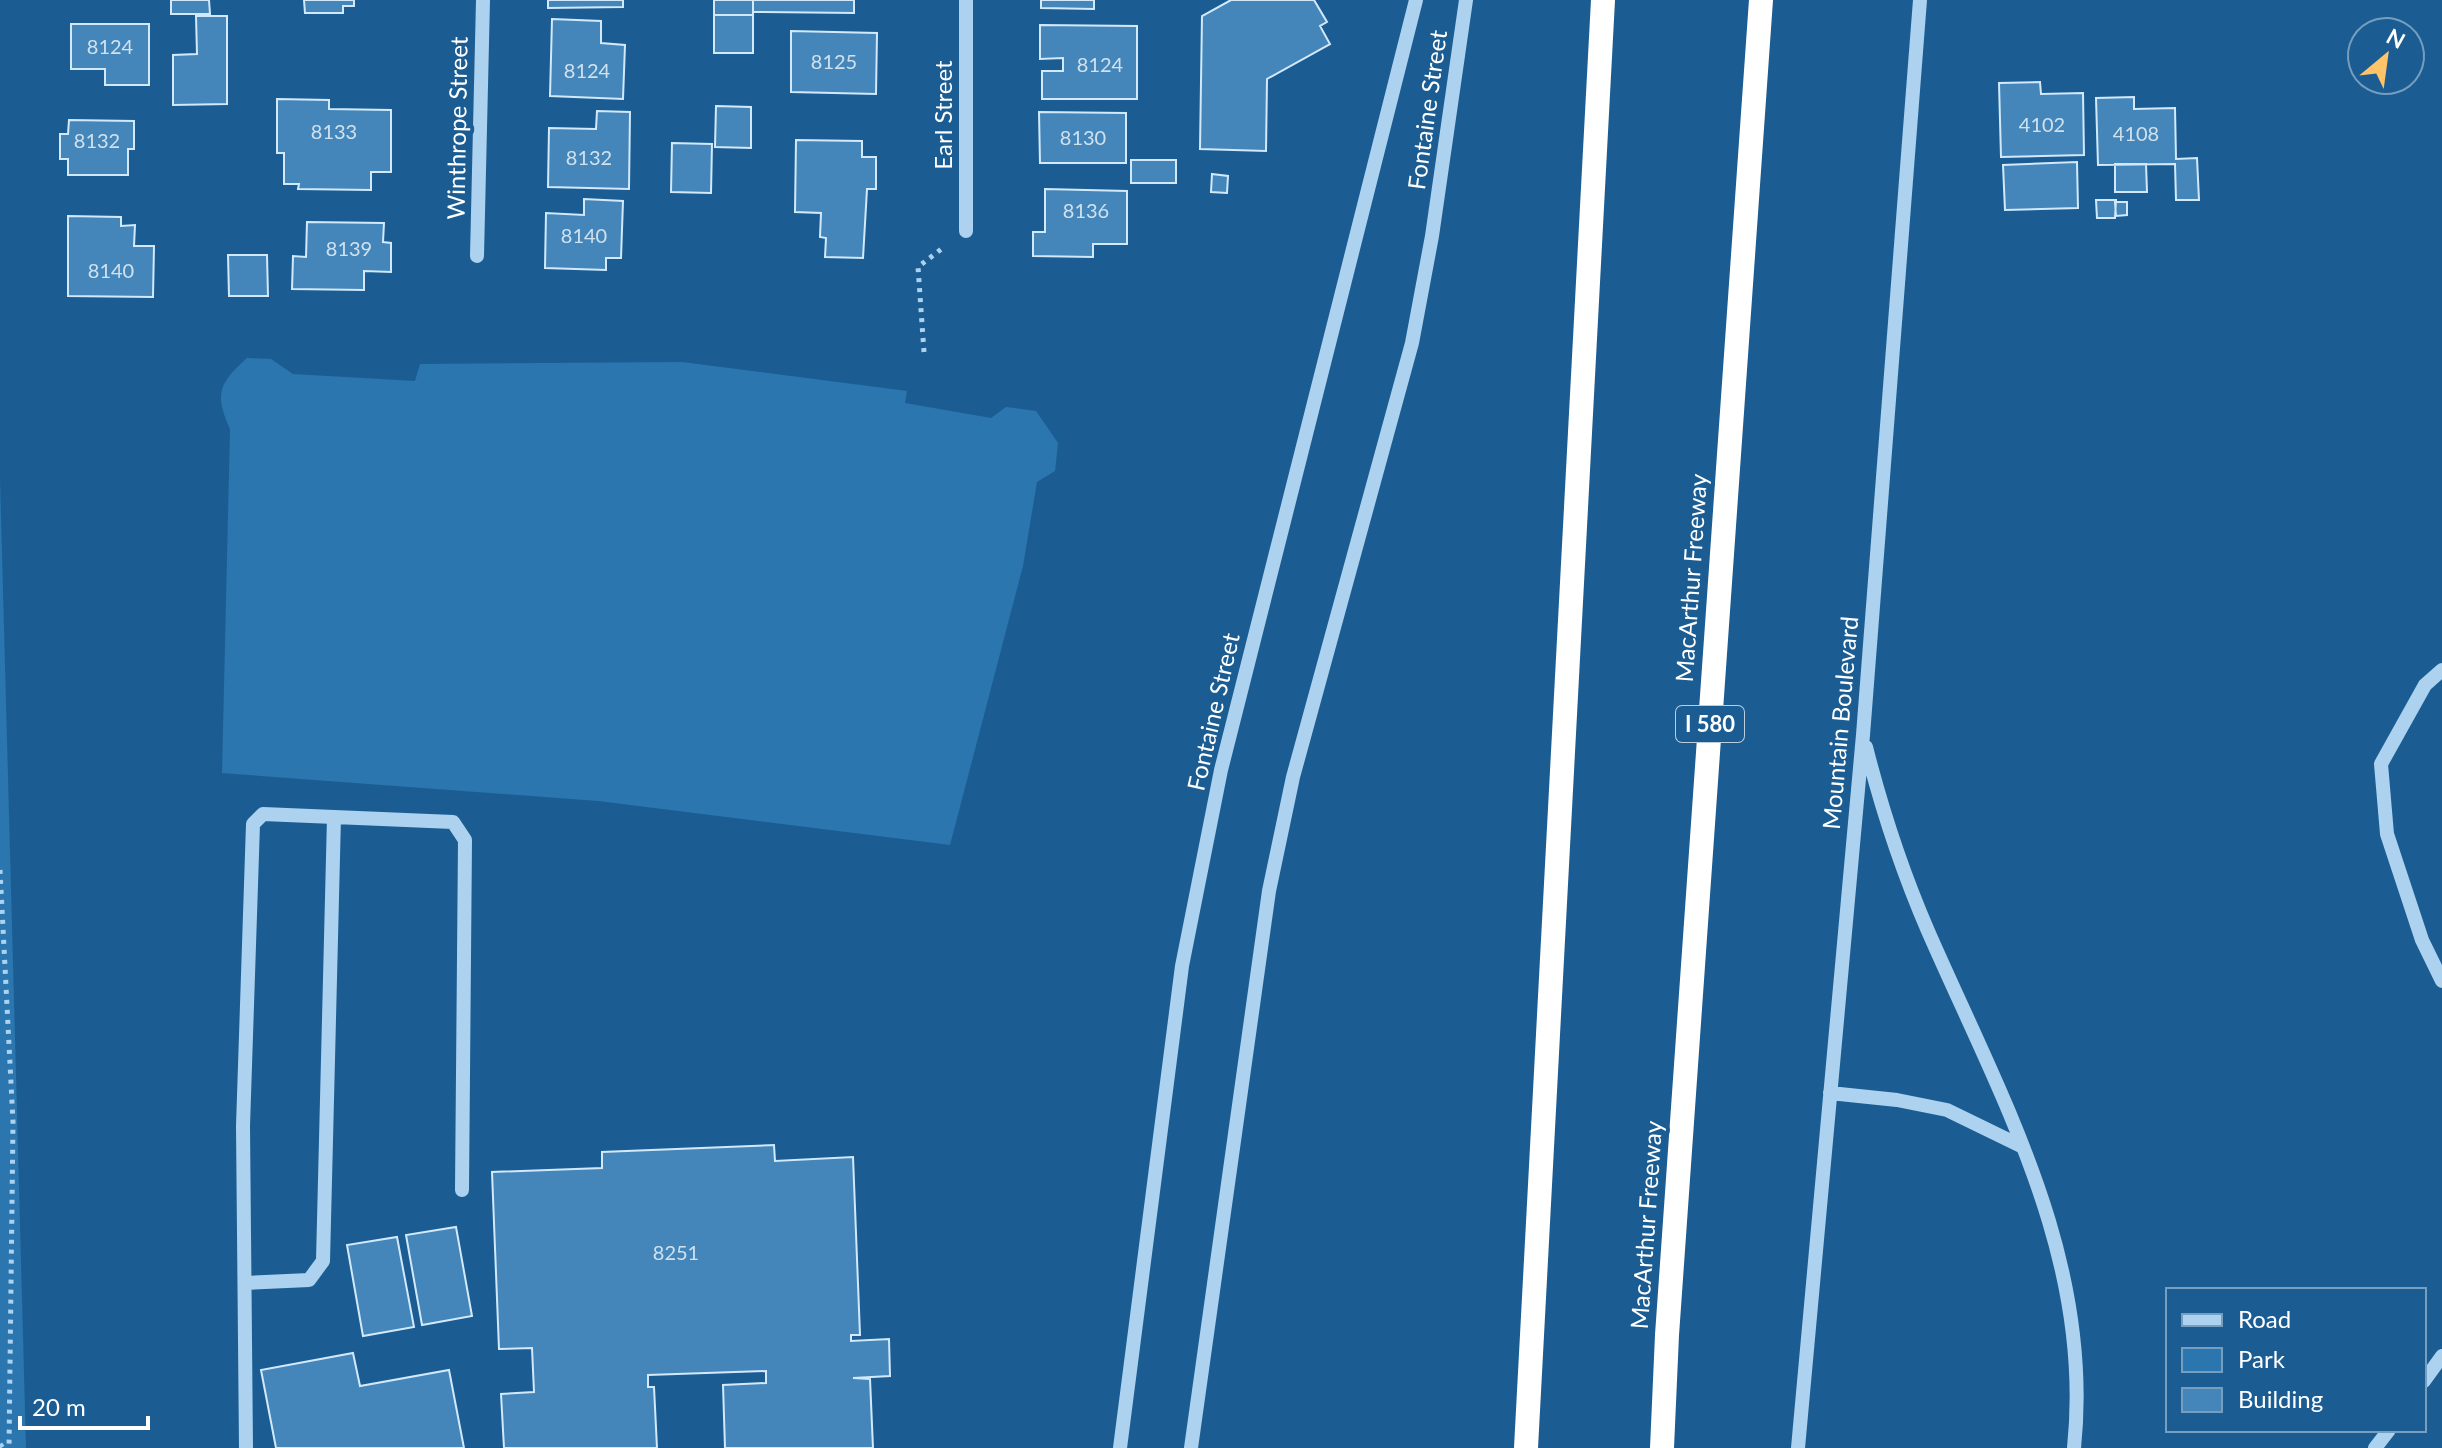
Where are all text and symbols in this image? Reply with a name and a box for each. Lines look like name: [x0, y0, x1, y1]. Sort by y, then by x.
north arrow: [2346, 16, 2426, 96]
text: N: [2382, 22, 2410, 54]
street label: Fontaine Street: [1401, 28, 1452, 192]
house number: 8124: [87, 34, 134, 58]
street label: Winthrope Street: [440, 36, 473, 220]
house number: 8125: [811, 49, 857, 73]
house number: 8124: [1077, 52, 1124, 76]
house number: 8124: [564, 58, 611, 82]
street label: Earl Street: [928, 60, 957, 170]
house number: 4102: [2019, 112, 2065, 136]
house number: 8133: [311, 119, 357, 143]
house number: 4108: [2113, 121, 2159, 145]
house number: 8130: [1060, 125, 1106, 149]
house number: 8132: [74, 128, 120, 152]
house number: 8132: [566, 145, 612, 169]
house number: 8136: [1063, 198, 1109, 222]
house number: 8140: [561, 223, 607, 247]
house number: 8139: [326, 236, 372, 260]
house number: 8140: [88, 258, 134, 282]
street label: MacArthur Freeway: [1669, 472, 1712, 683]
street label: Mountain Boulevard: [1816, 615, 1863, 831]
street label: Fontaine Street: [1180, 630, 1245, 793]
road number: I 580: [1676, 706, 1744, 742]
street label: MacArthur Freeway: [1624, 1119, 1667, 1330]
house number: 8251: [653, 1240, 699, 1264]
legend: [2166, 1288, 2426, 1432]
text: Road: [2238, 1304, 2291, 1333]
text: Park: [2238, 1344, 2286, 1373]
scale bar: [20, 1380, 148, 1430]
text: Building: [2238, 1384, 2323, 1413]
text: 20 m: [32, 1392, 86, 1421]

